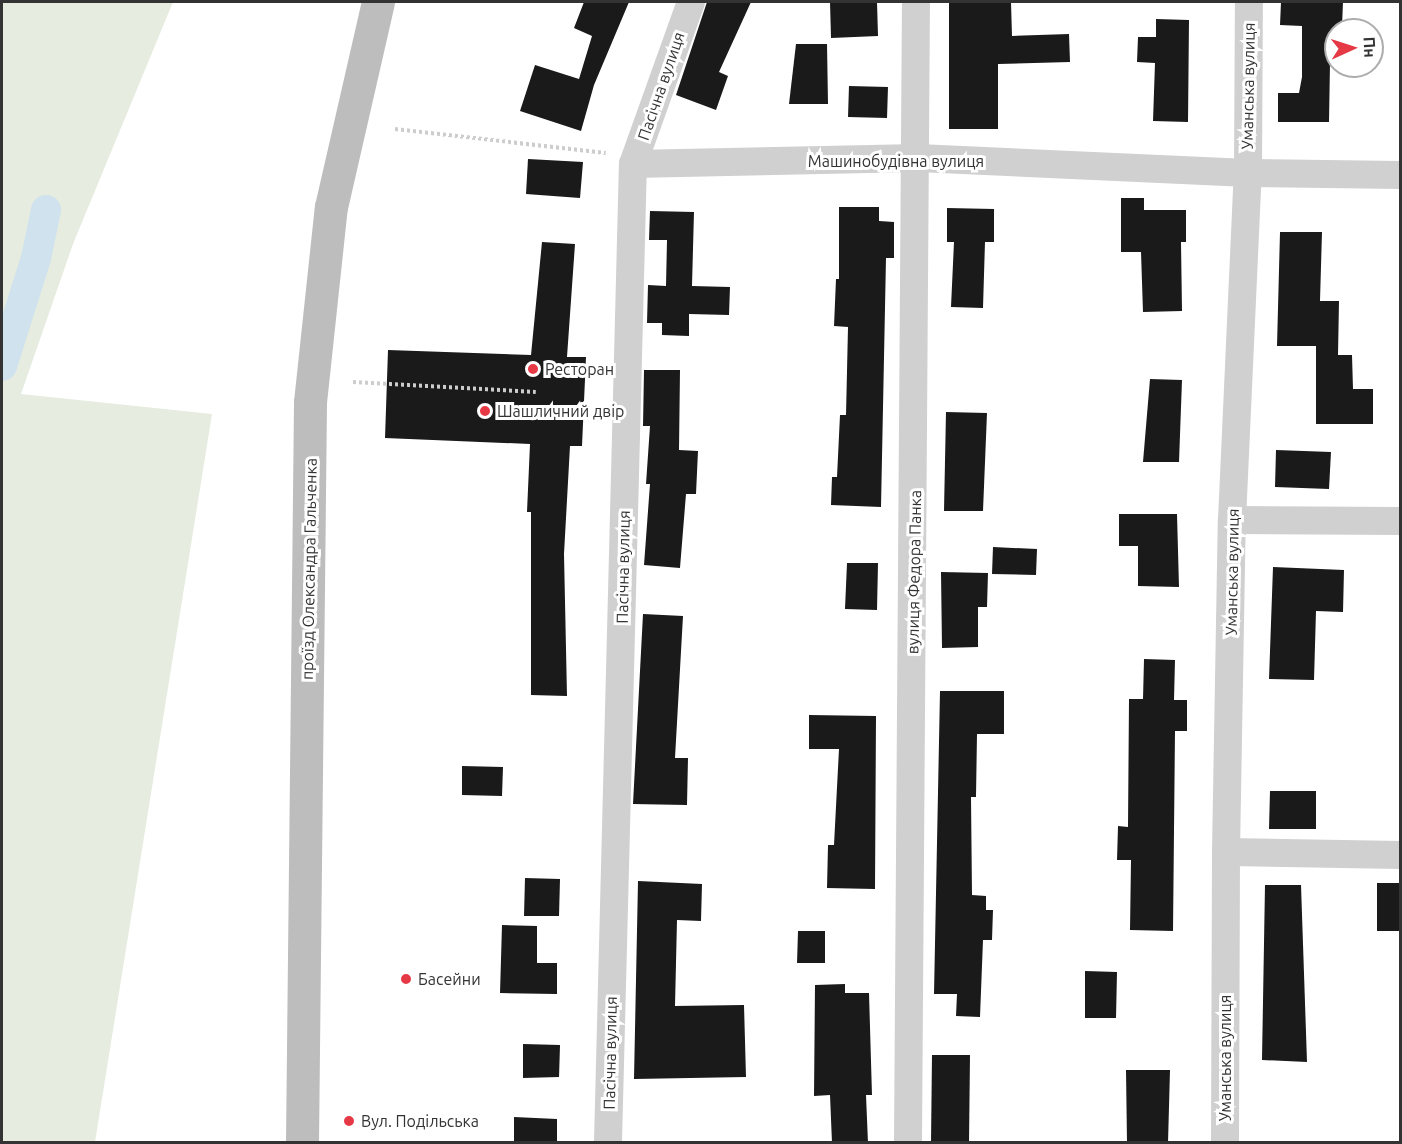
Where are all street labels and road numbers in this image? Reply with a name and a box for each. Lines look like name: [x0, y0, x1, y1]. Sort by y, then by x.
street label: Уманська вулиця: [1237, 22, 1259, 150]
street label: Пасічна вулиця: [633, 29, 689, 143]
street label: Машинобудівна вулиця: [808, 151, 984, 171]
street label: проїзд Олександра Гальченка: [297, 458, 321, 680]
street label: вулиця Федора Панка: [903, 490, 925, 654]
street label: Уманська вулиця: [1221, 508, 1243, 636]
street label: Пасічна вулиця: [612, 510, 634, 624]
street label: Уманська вулиця: [1215, 995, 1235, 1121]
street label: Пасічна вулиця: [599, 996, 621, 1110]

